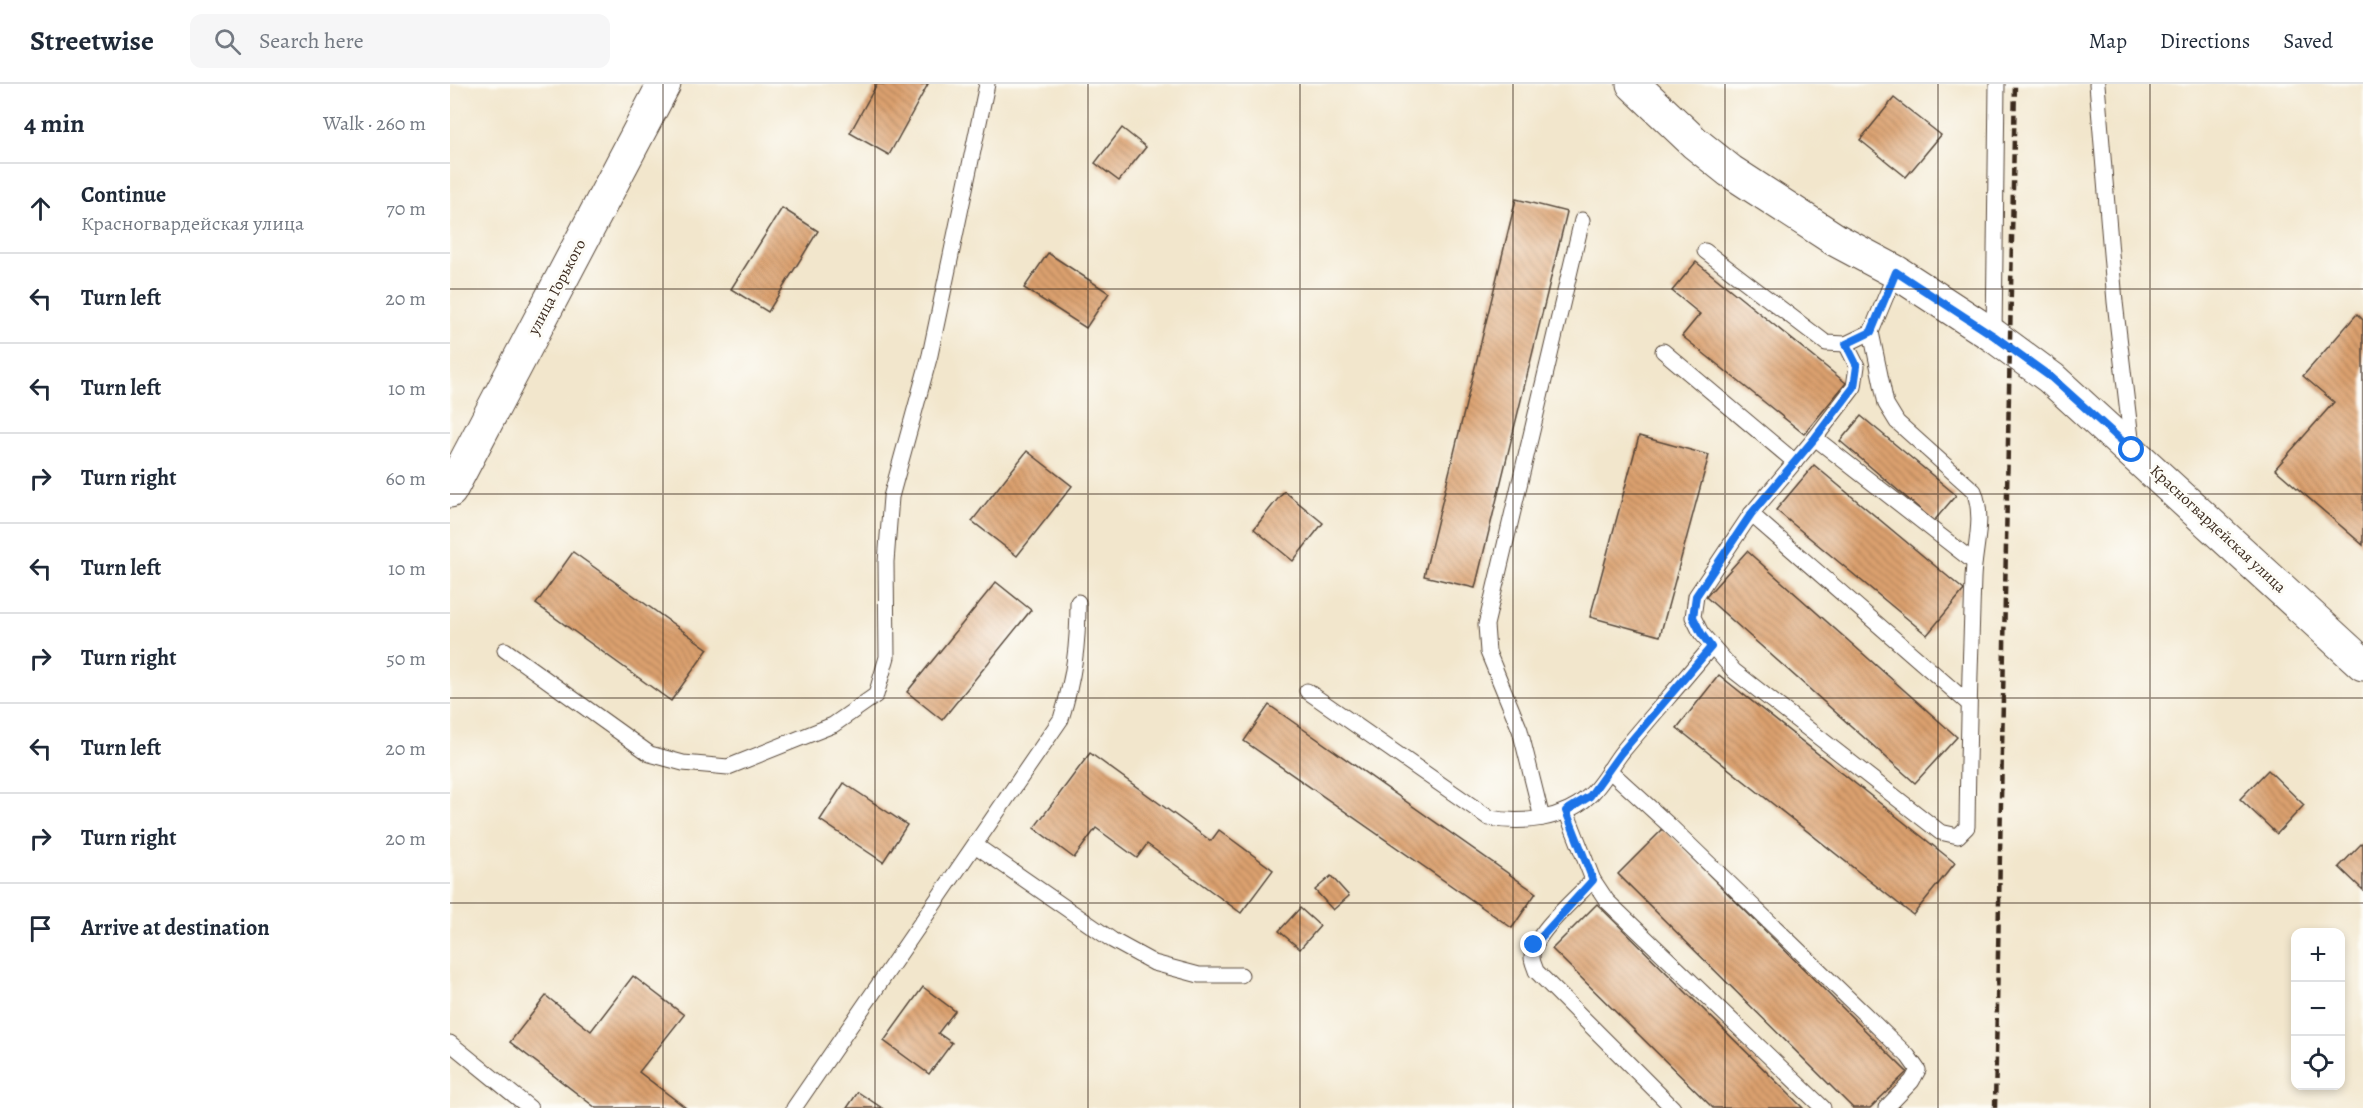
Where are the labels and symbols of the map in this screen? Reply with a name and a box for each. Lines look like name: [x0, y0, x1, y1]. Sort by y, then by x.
street label: улица Горького: [522, 235, 591, 339]
route start: [2118, 436, 2144, 462]
street label: Красногвардейская улица: [2145, 460, 2291, 598]
route end: [1520, 931, 1546, 957]

